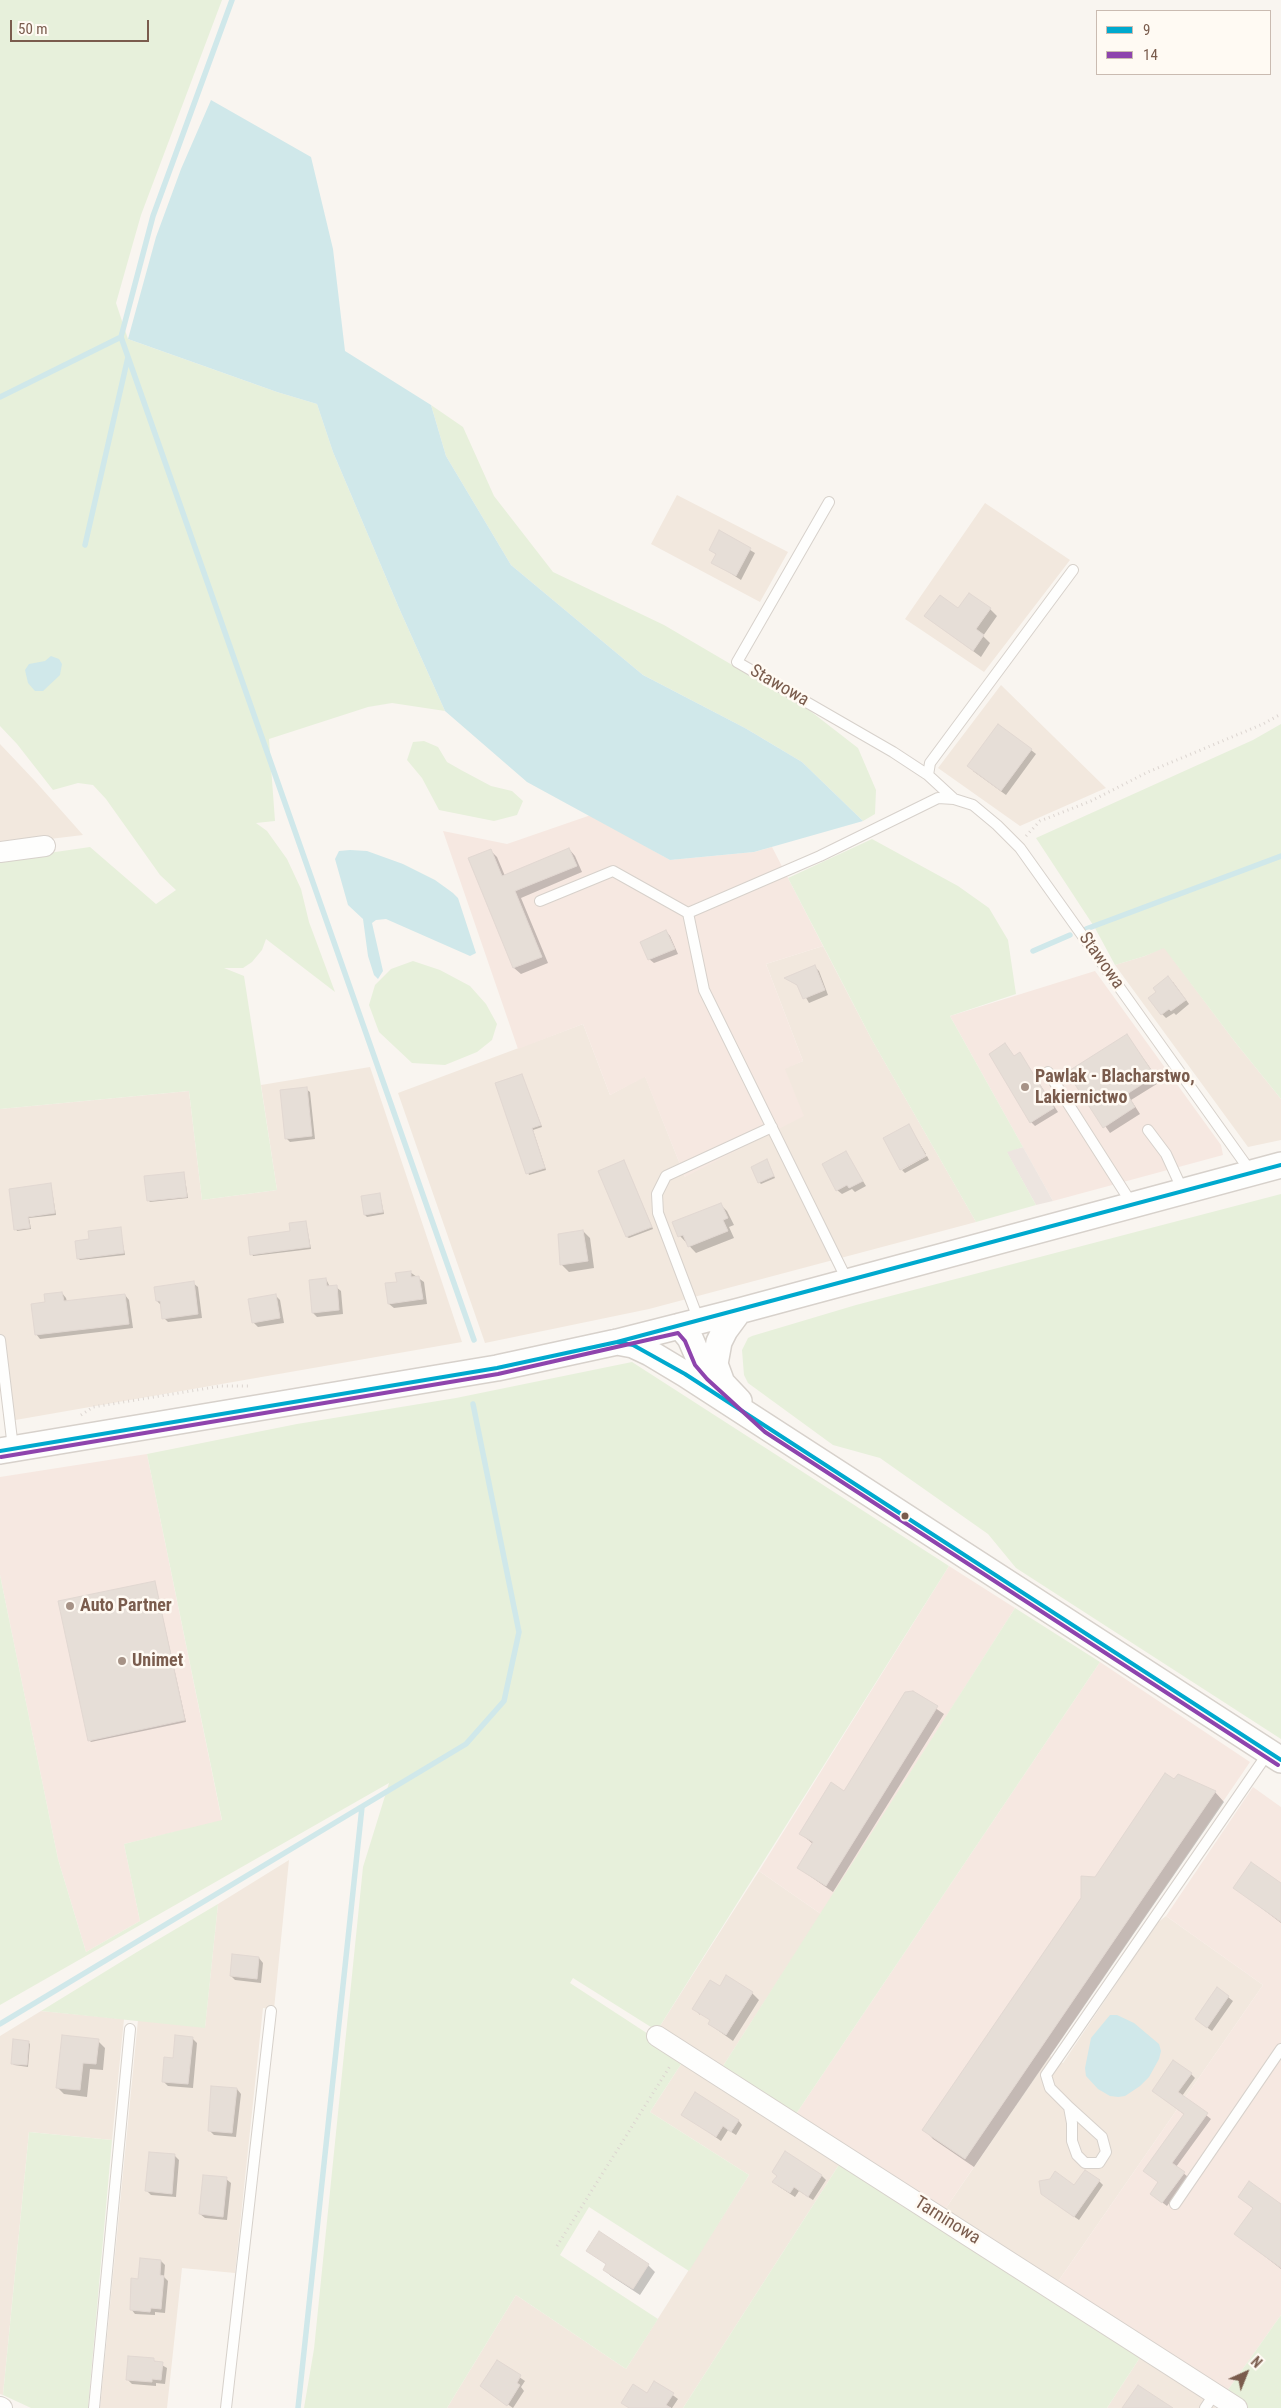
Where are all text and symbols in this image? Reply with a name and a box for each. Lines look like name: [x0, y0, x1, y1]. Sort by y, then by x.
scale bar: [12, 10, 151, 42]
legend: [1096, 10, 1271, 75]
text: 50 m: [18, 20, 48, 38]
text: 9: [1143, 21, 1150, 39]
text: 14: [1143, 46, 1158, 64]
street label: Stawowa: [746, 661, 812, 711]
street label: Stawowa: [1074, 928, 1128, 994]
place label: Pawlak - Blacharstwo, Lakiernictwo: [1035, 1066, 1195, 1108]
marker: Pawlak - Blacharstwo, Lakiernictwo: [1019, 1081, 1031, 1093]
unlabelled marker: [900, 1511, 910, 1521]
place label: Auto Partner: [80, 1595, 172, 1617]
marker: Auto Partner: [64, 1600, 76, 1612]
place label: Unimet: [132, 1650, 183, 1672]
marker: Unimet: [116, 1655, 128, 1667]
street label: Tarninowa: [910, 2192, 984, 2250]
north arrow: [1221, 2348, 1271, 2398]
text: N: [1248, 2353, 1265, 2371]

